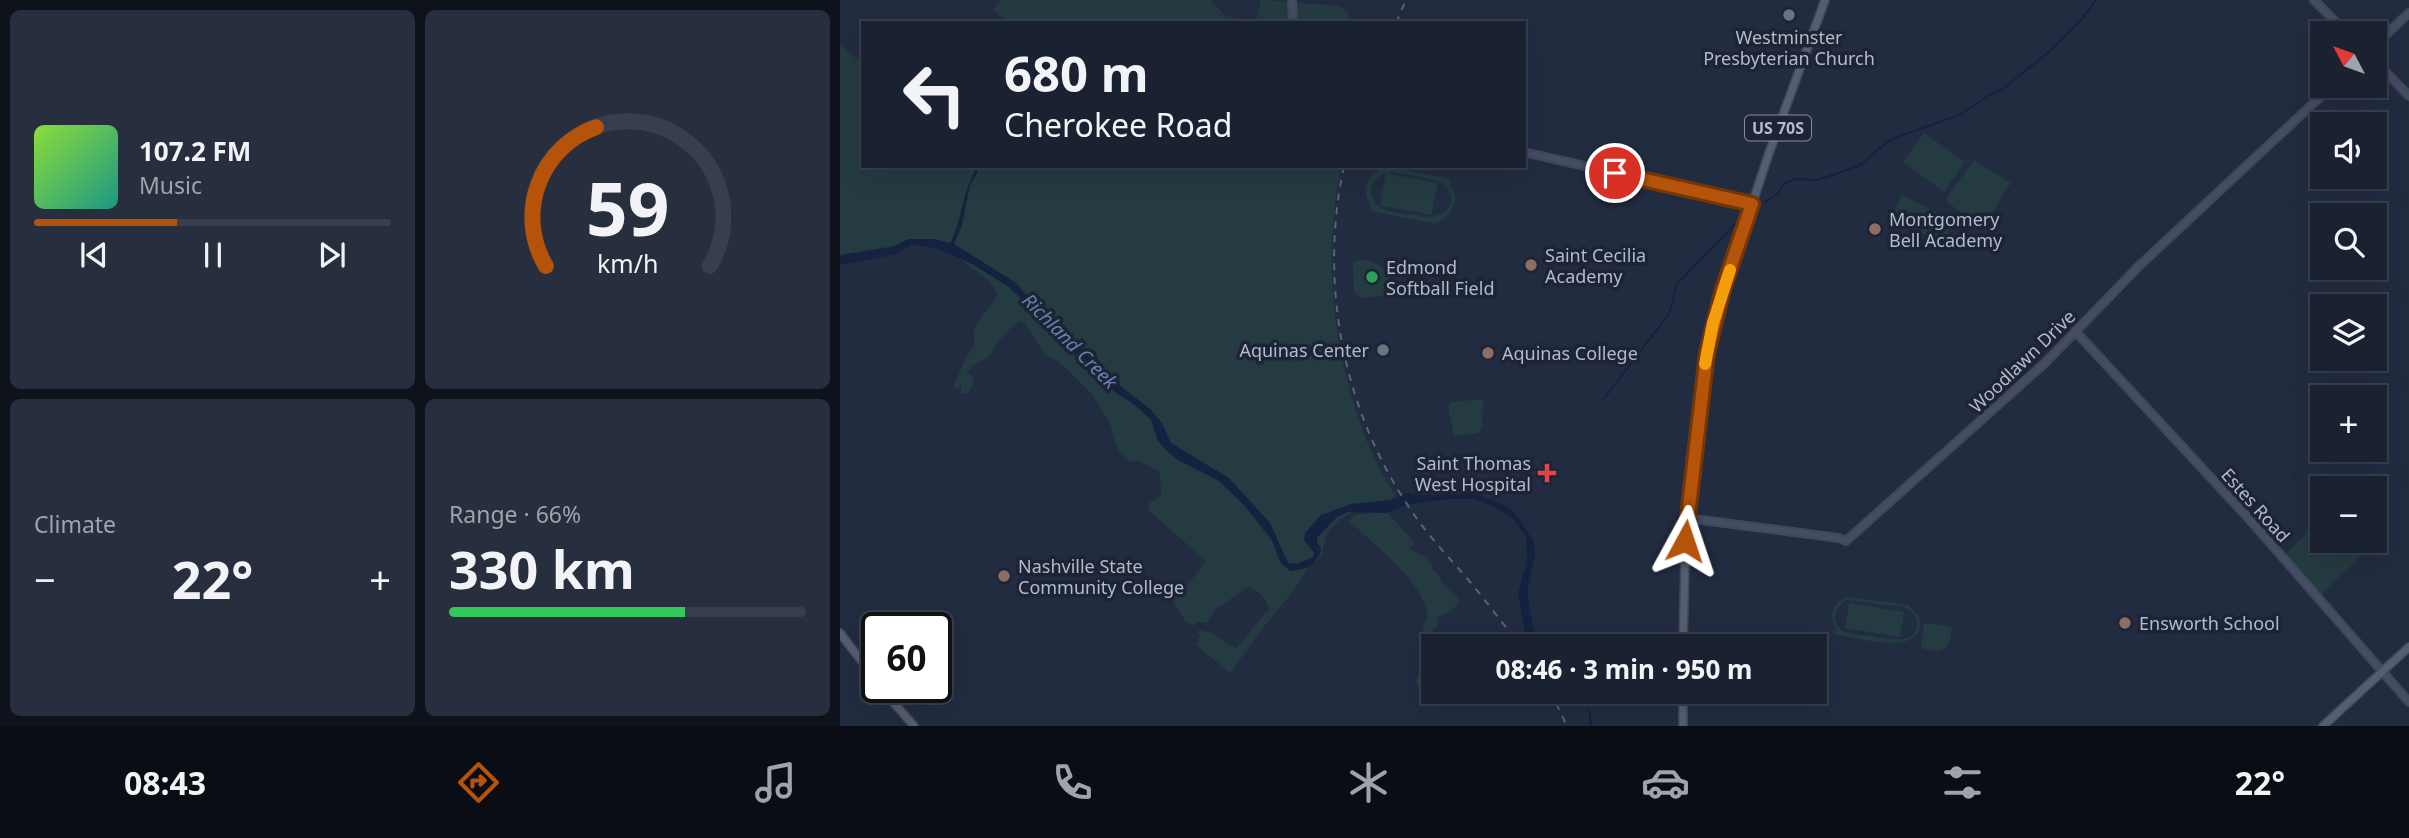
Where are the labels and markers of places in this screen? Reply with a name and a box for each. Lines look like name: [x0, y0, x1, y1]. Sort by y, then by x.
marker: Westminster Presbyterian Church: [1781, 7, 1797, 23]
place label: Westminster Presbyterian Church: [1703, 25, 1875, 70]
pin: [1585, 143, 1645, 203]
place label: Montgomery Bell Academy: [1889, 207, 2003, 252]
marker: Montgomery Bell Academy: [1867, 221, 1883, 237]
place label: Saint Cecilia Academy: [1545, 243, 1646, 288]
place label: Edmond Softball Field: [1386, 255, 1494, 300]
marker: Saint Cecilia Academy: [1523, 257, 1539, 273]
marker: Edmond Softball Field: [1364, 269, 1380, 285]
place label: Aquinas Center: [1239, 338, 1370, 362]
place label: Aquinas College: [1502, 341, 1638, 365]
marker: Aquinas Center: [1375, 342, 1391, 358]
marker: Aquinas College: [1480, 345, 1496, 361]
place label: Saint Thomas West Hospital: [1415, 451, 1531, 496]
marker: Saint Thomas West Hospital: [1537, 463, 1557, 483]
place label: Nashville State Community College: [1018, 554, 1184, 599]
marker: Nashville State Community College: [996, 568, 1012, 584]
place label: Ensworth School: [2139, 611, 2280, 635]
marker: Ensworth School: [2117, 615, 2133, 631]

